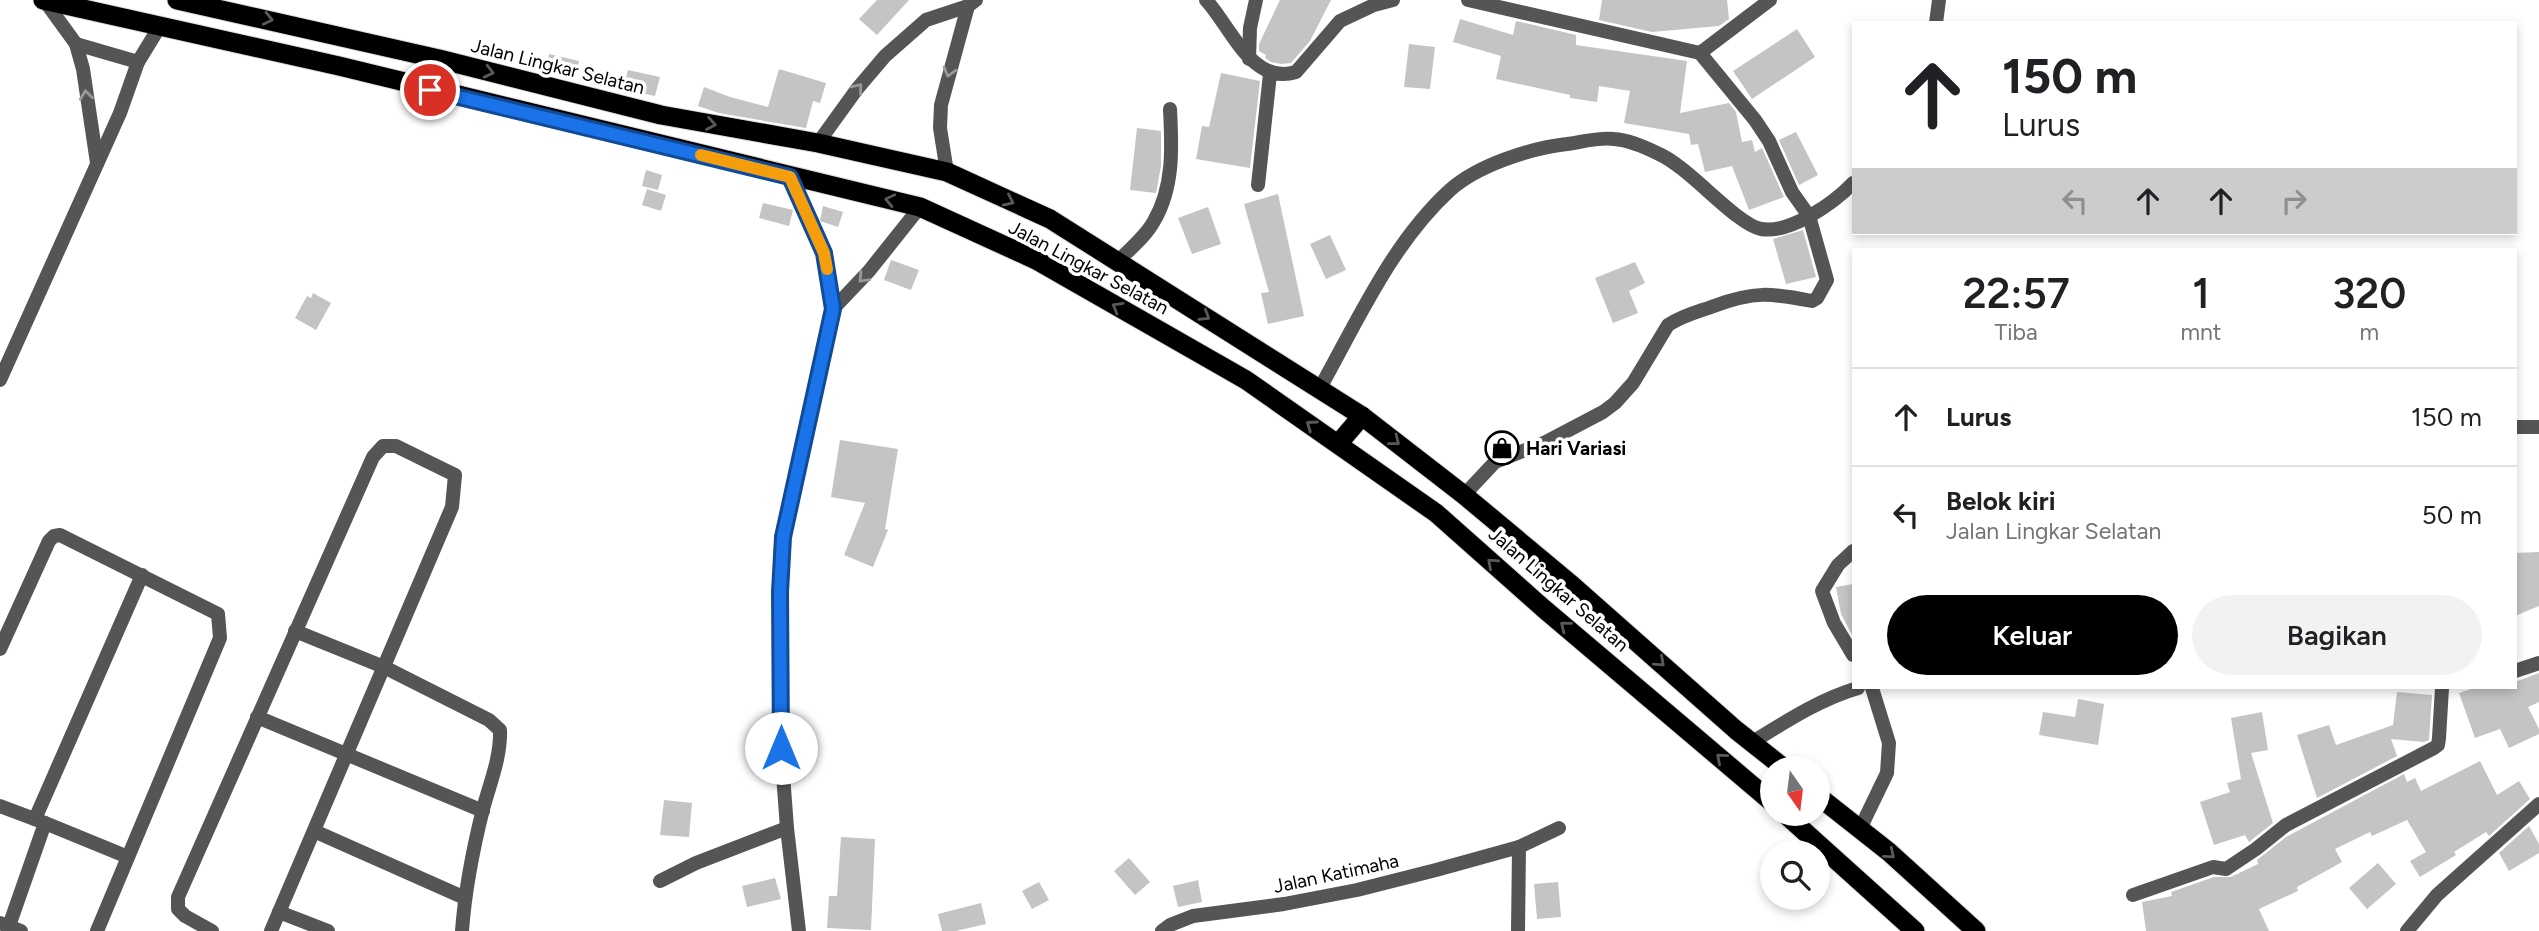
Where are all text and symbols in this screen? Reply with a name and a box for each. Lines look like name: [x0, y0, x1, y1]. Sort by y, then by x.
one-way arrow: [262, 11, 274, 25]
street label: Jalan Lingkar Selatan: [469, 34, 647, 99]
text: 150 m: [2002, 46, 2137, 105]
icon: ahead: [1887, 49, 1978, 140]
pin: [400, 60, 460, 120]
one-way arrow: [483, 64, 495, 78]
one-way arrow: [943, 66, 957, 78]
icon: arrive: [411, 71, 449, 109]
one-way arrow: [850, 84, 863, 96]
one-way arrow: [79, 89, 94, 101]
text: Lurus: [2002, 106, 2080, 144]
one-way arrow: [705, 116, 717, 131]
icon: left: [2056, 182, 2094, 220]
icon: ahead: [2129, 182, 2167, 220]
icon: ahead: [2202, 182, 2240, 220]
icon: right: [2275, 182, 2313, 220]
one-way arrow: [1002, 192, 1014, 206]
one-way arrow: [884, 194, 896, 208]
street label: Jalan Lingkar Selatan: [1005, 216, 1173, 319]
text: 22:57: [1963, 268, 2070, 319]
text: 1: [2192, 268, 2210, 319]
text: 320: [2332, 268, 2406, 319]
one-way arrow: [858, 270, 871, 283]
one-way arrow: [1112, 302, 1125, 315]
one-way arrow: [1197, 308, 1210, 321]
text: Tiba: [1995, 318, 2038, 346]
text: mnt: [2180, 318, 2222, 346]
text: m: [2359, 318, 2379, 346]
icon: ahead: [1887, 398, 1925, 436]
text: Lurus: [1946, 401, 2011, 433]
text: 150 m: [2411, 401, 2482, 433]
one-way arrow: [1306, 421, 1319, 433]
shop icon: Hari Variasi: [1483, 429, 1521, 467]
one-way arrow: [1387, 433, 1399, 446]
place label: Hari Variasi: [1526, 437, 1626, 460]
text: Belok kiri: [1946, 485, 2055, 517]
icon: left: [1887, 496, 1925, 534]
text: 50 m: [2422, 499, 2482, 531]
text: Jalan Lingkar Selatan: [1946, 517, 2161, 545]
street label: Jalan Lingkar Selatan: [1484, 522, 1633, 656]
one-way arrow: [1487, 558, 1500, 571]
button: Keluar: [1887, 595, 2178, 675]
button: Bagikan: [2192, 595, 2482, 675]
one-way arrow: [1561, 622, 1574, 634]
one-way arrow: [1652, 654, 1665, 666]
position arrow: [744, 711, 818, 785]
one-way arrow: [1716, 754, 1729, 766]
north arrow: [1760, 756, 1830, 826]
map controls: [1760, 756, 1830, 910]
button: search: [1760, 840, 1830, 910]
one-way arrow: [1882, 846, 1895, 858]
street label: Jalan Katimaha: [1271, 849, 1401, 898]

